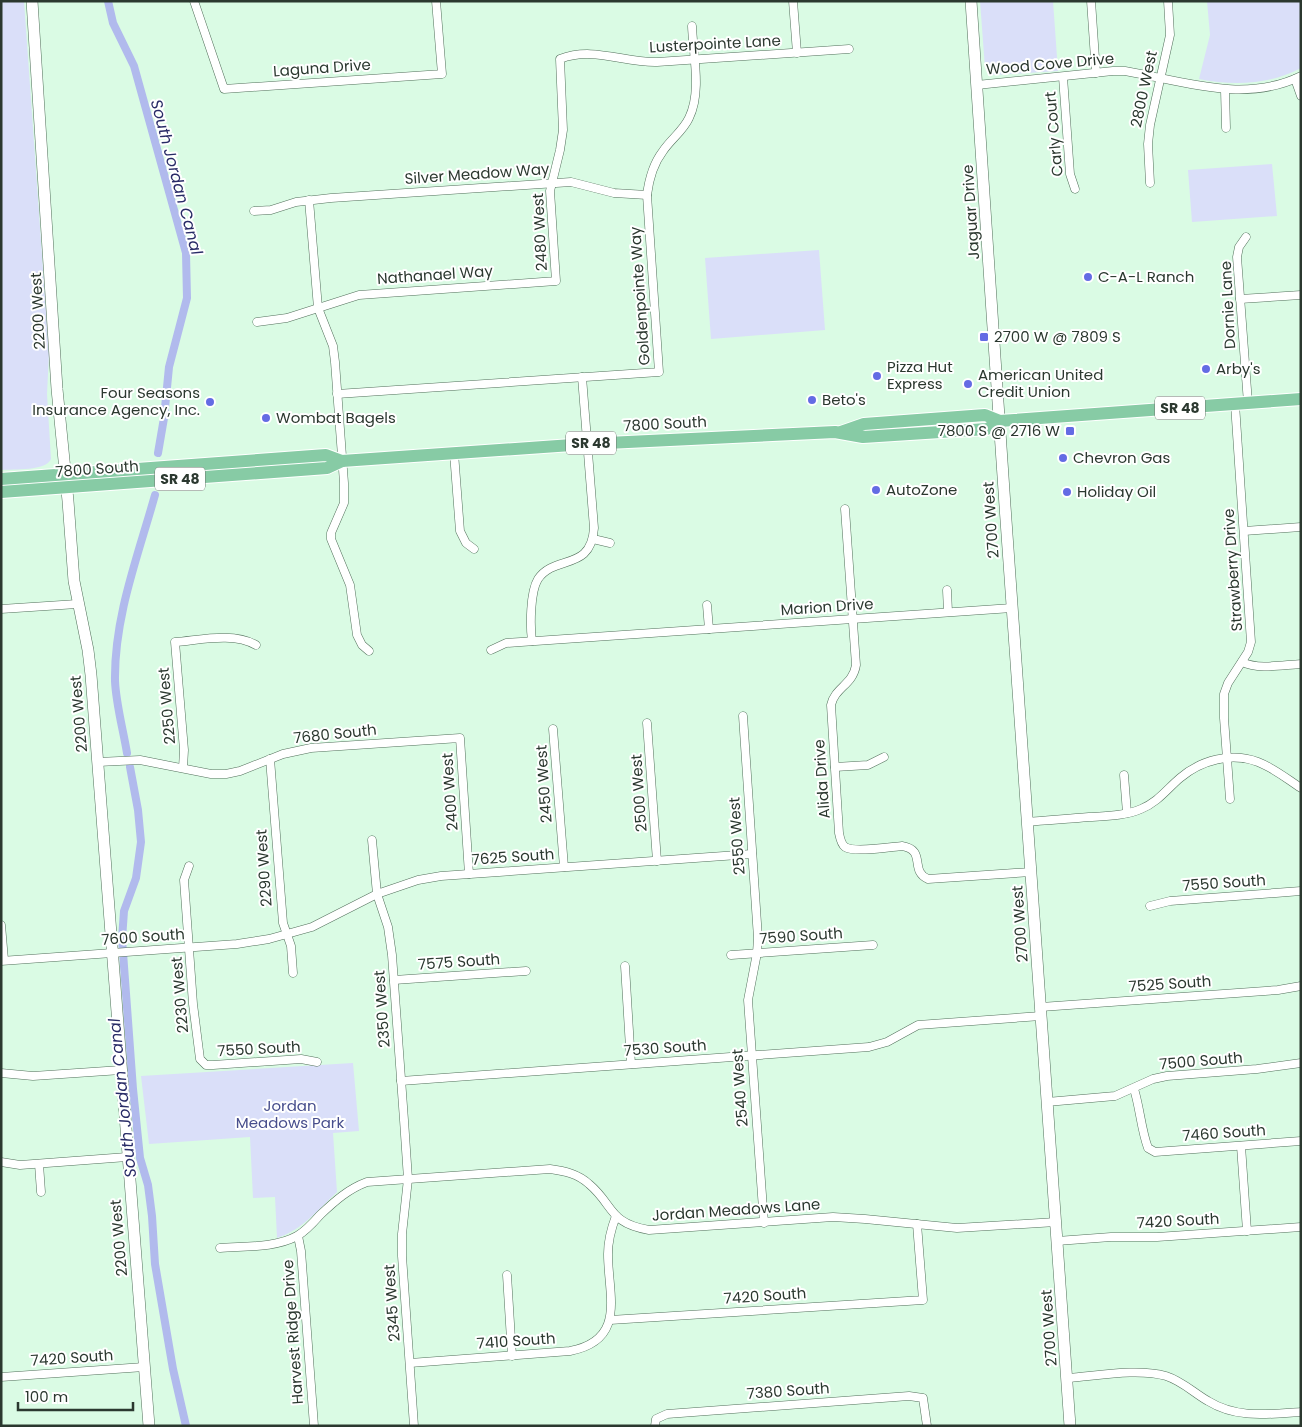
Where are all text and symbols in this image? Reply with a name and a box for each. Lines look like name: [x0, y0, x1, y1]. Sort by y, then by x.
street label: Lusterpointe Lane: [649, 30, 781, 57]
street label: Wood Cove Drive: [985, 47, 1115, 80]
street label: 2800 West: [1125, 48, 1162, 129]
street label: Laguna Drive: [272, 54, 371, 81]
street label: Carly Court: [1039, 91, 1068, 177]
water label: South Jordan Canal: [145, 97, 208, 257]
street label: Silver Meadow Way: [404, 158, 551, 189]
street label: Jaguar Drive: [957, 164, 984, 260]
street label: 2480 West: [527, 192, 552, 272]
street label: Goldenpointe Way: [624, 225, 655, 366]
street label: Nathanael Way: [376, 260, 494, 289]
street label: Dornie Lane: [1215, 261, 1240, 349]
place label: C-A-L Ranch: [1098, 266, 1194, 287]
marker: C-A-L Ranch: [1082, 271, 1094, 283]
street label: 2200 West: [25, 272, 50, 350]
place label: 2700 W @ 7809 S: [994, 326, 1121, 347]
marker: 2700 W @ 7809 S: [978, 331, 990, 343]
place label: Pizza Hut Express: [887, 356, 953, 394]
place label: Arby's: [1216, 358, 1261, 379]
marker: Arby's: [1200, 363, 1212, 375]
place label: American United Credit Union: [978, 364, 1103, 402]
marker: Pizza Hut Express: [871, 370, 883, 382]
marker: American United Credit Union: [962, 378, 974, 390]
place label: Four Seasons Insurance Agency, Inc.: [32, 382, 200, 420]
place label: Beto's: [822, 389, 866, 410]
marker: Beto's: [806, 394, 818, 406]
marker: Four Seasons Insurance Agency, Inc.: [204, 396, 216, 408]
road number: SR 48: [1155, 396, 1205, 419]
place label: Wombat Bagels: [276, 407, 396, 428]
street label: 7800 South: [623, 411, 707, 436]
marker: Wombat Bagels: [260, 412, 272, 424]
place label: 7800 S @ 2716 W: [938, 420, 1060, 441]
marker: 7800 S @ 2716 W: [1064, 425, 1076, 437]
road number: SR 48: [566, 432, 616, 454]
place label: Chevron Gas: [1073, 447, 1171, 468]
marker: Chevron Gas: [1057, 452, 1069, 464]
street label: 7800 South: [55, 455, 139, 482]
road number: SR 48: [155, 468, 205, 490]
place label: AutoZone: [886, 479, 957, 500]
street label: 2700 West: [977, 481, 1004, 559]
place label: Holiday Oil: [1077, 481, 1156, 502]
marker: AutoZone: [870, 484, 882, 496]
marker: Holiday Oil: [1061, 486, 1073, 498]
street label: Strawberry Drive: [1218, 508, 1247, 632]
street label: Marion Drive: [780, 593, 874, 620]
street label: 2250 West: [153, 667, 180, 745]
street label: 2200 West: [65, 675, 92, 753]
street label: 7680 South: [292, 719, 378, 748]
street label: Alida Drive: [808, 739, 835, 819]
street label: 2450 West: [530, 744, 557, 824]
street label: 2400 West: [436, 752, 463, 832]
street label: 2500 West: [625, 753, 652, 833]
street label: 2550 West: [723, 796, 750, 876]
street label: 2290 West: [250, 829, 277, 907]
street label: 7625 South: [471, 843, 555, 870]
street label: 7550 South: [1182, 869, 1266, 896]
street label: 2700 West: [1006, 885, 1033, 963]
street label: 7590 South: [759, 922, 843, 949]
street label: 7600 South: [101, 923, 185, 950]
street label: 7575 South: [417, 948, 501, 975]
street label: 2230 West: [166, 956, 193, 1034]
street label: 2350 West: [368, 970, 395, 1048]
street label: 7525 South: [1128, 970, 1212, 997]
water label: South Jordan Canal: [103, 1017, 142, 1179]
street label: 7530 South: [623, 1034, 707, 1061]
street label: 7550 South: [217, 1036, 301, 1061]
street label: 7500 South: [1158, 1046, 1243, 1075]
street label: 2540 West: [726, 1048, 753, 1128]
park label: Jordan Meadows Park: [236, 1095, 344, 1133]
street label: 7460 South: [1182, 1119, 1266, 1146]
street label: Jordan Meadows Lane: [651, 1193, 821, 1226]
street label: 2200 West: [105, 1199, 132, 1277]
street label: 7420 South: [1136, 1208, 1220, 1233]
street label: Harvest Ridge Drive: [277, 1259, 308, 1405]
street label: 2345 West: [378, 1264, 405, 1342]
street label: 7420 South: [723, 1282, 807, 1309]
street label: 2700 West: [1035, 1289, 1062, 1367]
street label: 7410 South: [476, 1327, 556, 1354]
street label: 7420 South: [30, 1344, 114, 1371]
street label: 7380 South: [746, 1377, 830, 1404]
scale bar: [18, 1380, 132, 1412]
text: 100 m: [25, 1386, 68, 1407]

